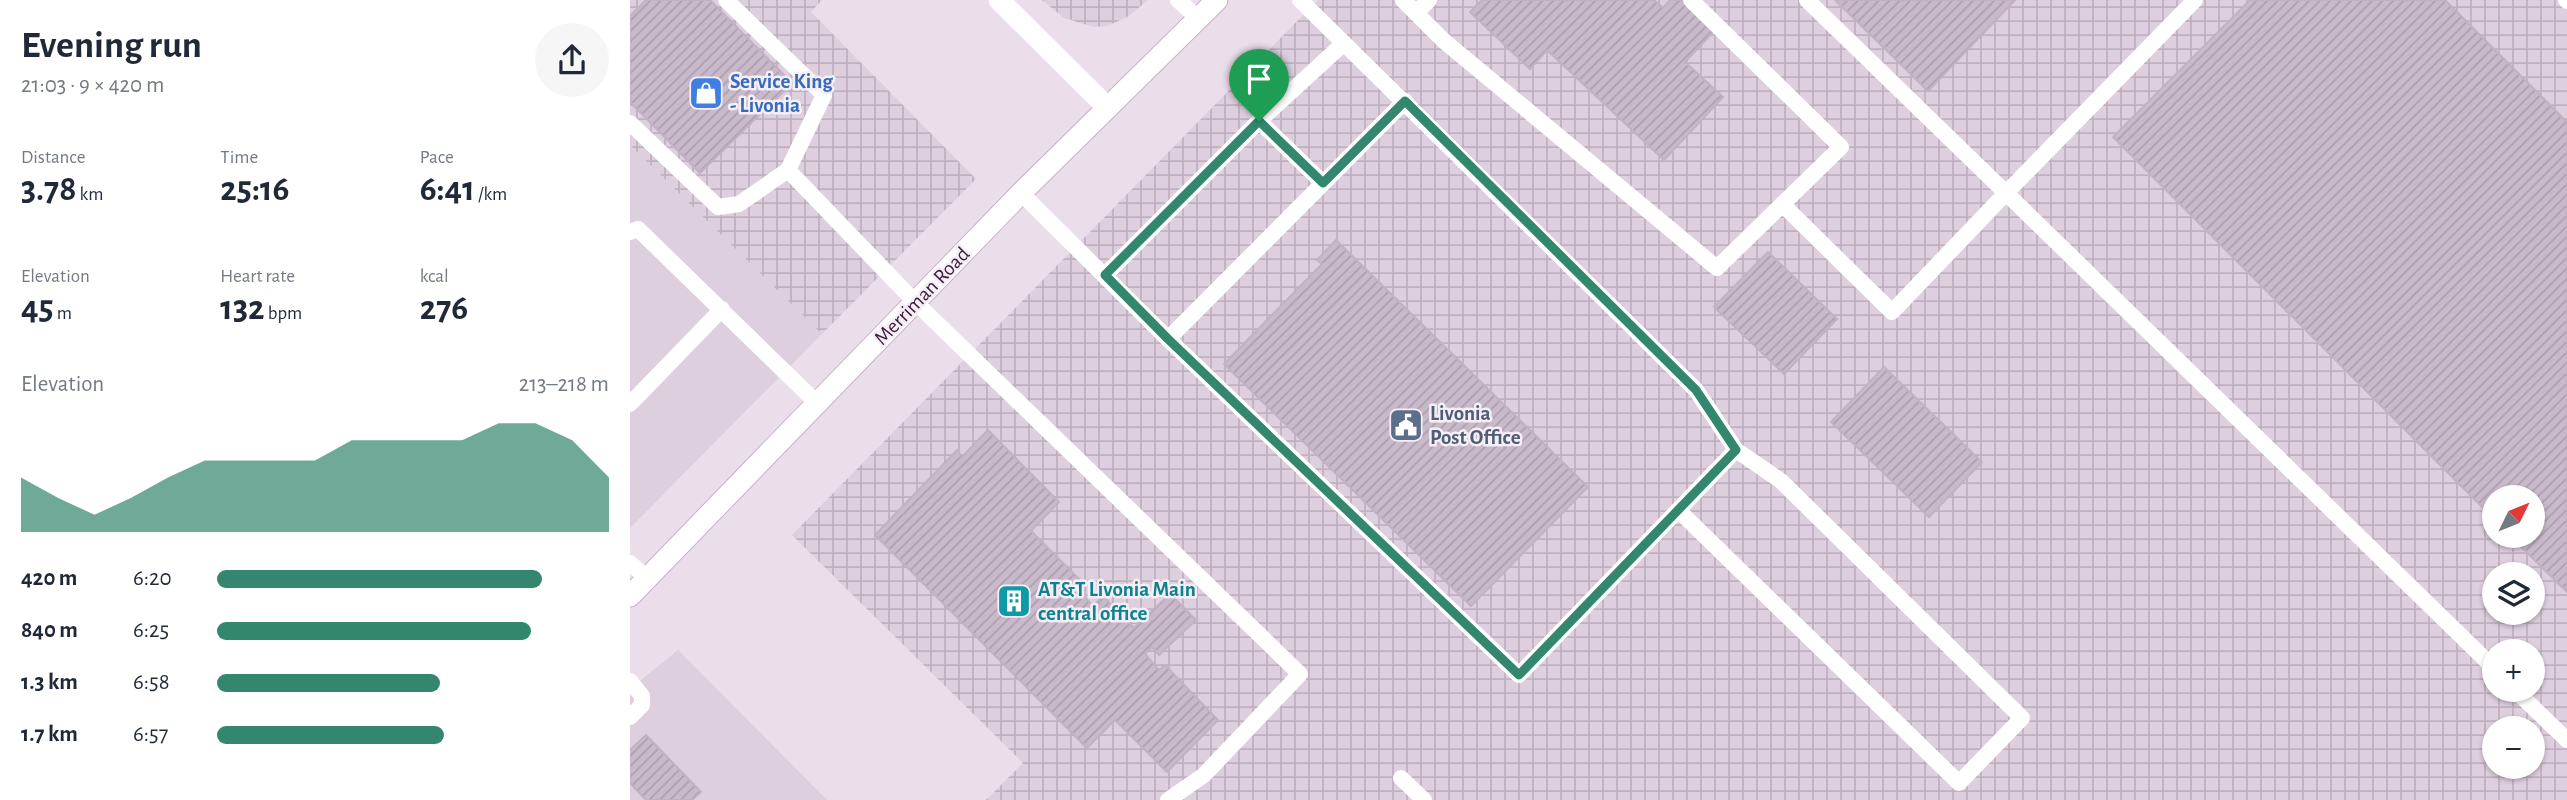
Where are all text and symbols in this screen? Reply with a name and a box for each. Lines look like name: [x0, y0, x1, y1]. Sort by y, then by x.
button: share: [535, 23, 609, 97]
text: Evening run: [21, 27, 202, 65]
pin: [1229, 49, 1289, 121]
icon: arrive: [1240, 60, 1278, 98]
place label: Service King - Livonia: [730, 71, 833, 116]
text: 21:03 · 9 × 420 m: [21, 74, 164, 97]
shop icon: Service King - Livonia: [687, 74, 725, 112]
text: Distance: [21, 148, 85, 167]
text: Time: [220, 148, 258, 167]
text: Pace: [420, 148, 454, 167]
text: 3.78: [21, 172, 76, 207]
text: 25:16: [220, 172, 289, 207]
text: 6:41: [420, 172, 475, 207]
text: km: [76, 185, 103, 204]
text: /km: [475, 185, 507, 204]
street label: Merriman Road: [870, 243, 974, 349]
text: Elevation: [21, 267, 90, 286]
text: Heart rate: [220, 267, 295, 286]
text: kcal: [420, 267, 449, 286]
text: 45: [21, 291, 54, 326]
text: 132: [220, 291, 265, 326]
text: 276: [420, 291, 468, 326]
text: m: [54, 304, 72, 323]
text: bpm: [265, 304, 302, 323]
text: Elevation: [21, 373, 104, 396]
text: 213–218 m: [519, 373, 609, 396]
place label: Livonia Post Office: [1430, 403, 1521, 448]
public building icon: Livonia Post Office: [1387, 406, 1425, 444]
north arrow: [2482, 485, 2544, 548]
map controls: [2482, 485, 2545, 779]
button: layers: [2482, 562, 2545, 625]
text: 420 m: [21, 567, 77, 590]
text: 6:20: [133, 567, 172, 590]
place label: AT&T Livonia Main central office: [1038, 579, 1196, 624]
building icon: AT&T Livonia Main central office: [995, 582, 1033, 620]
text: 840 m: [21, 619, 78, 642]
text: 6:25: [133, 619, 169, 642]
button: +: [2482, 639, 2545, 702]
text: 1.3 km: [21, 671, 78, 694]
text: 6:58: [133, 671, 170, 694]
button: −: [2482, 716, 2545, 779]
text: 1.7 km: [21, 723, 78, 746]
text: 6:57: [133, 723, 168, 746]

